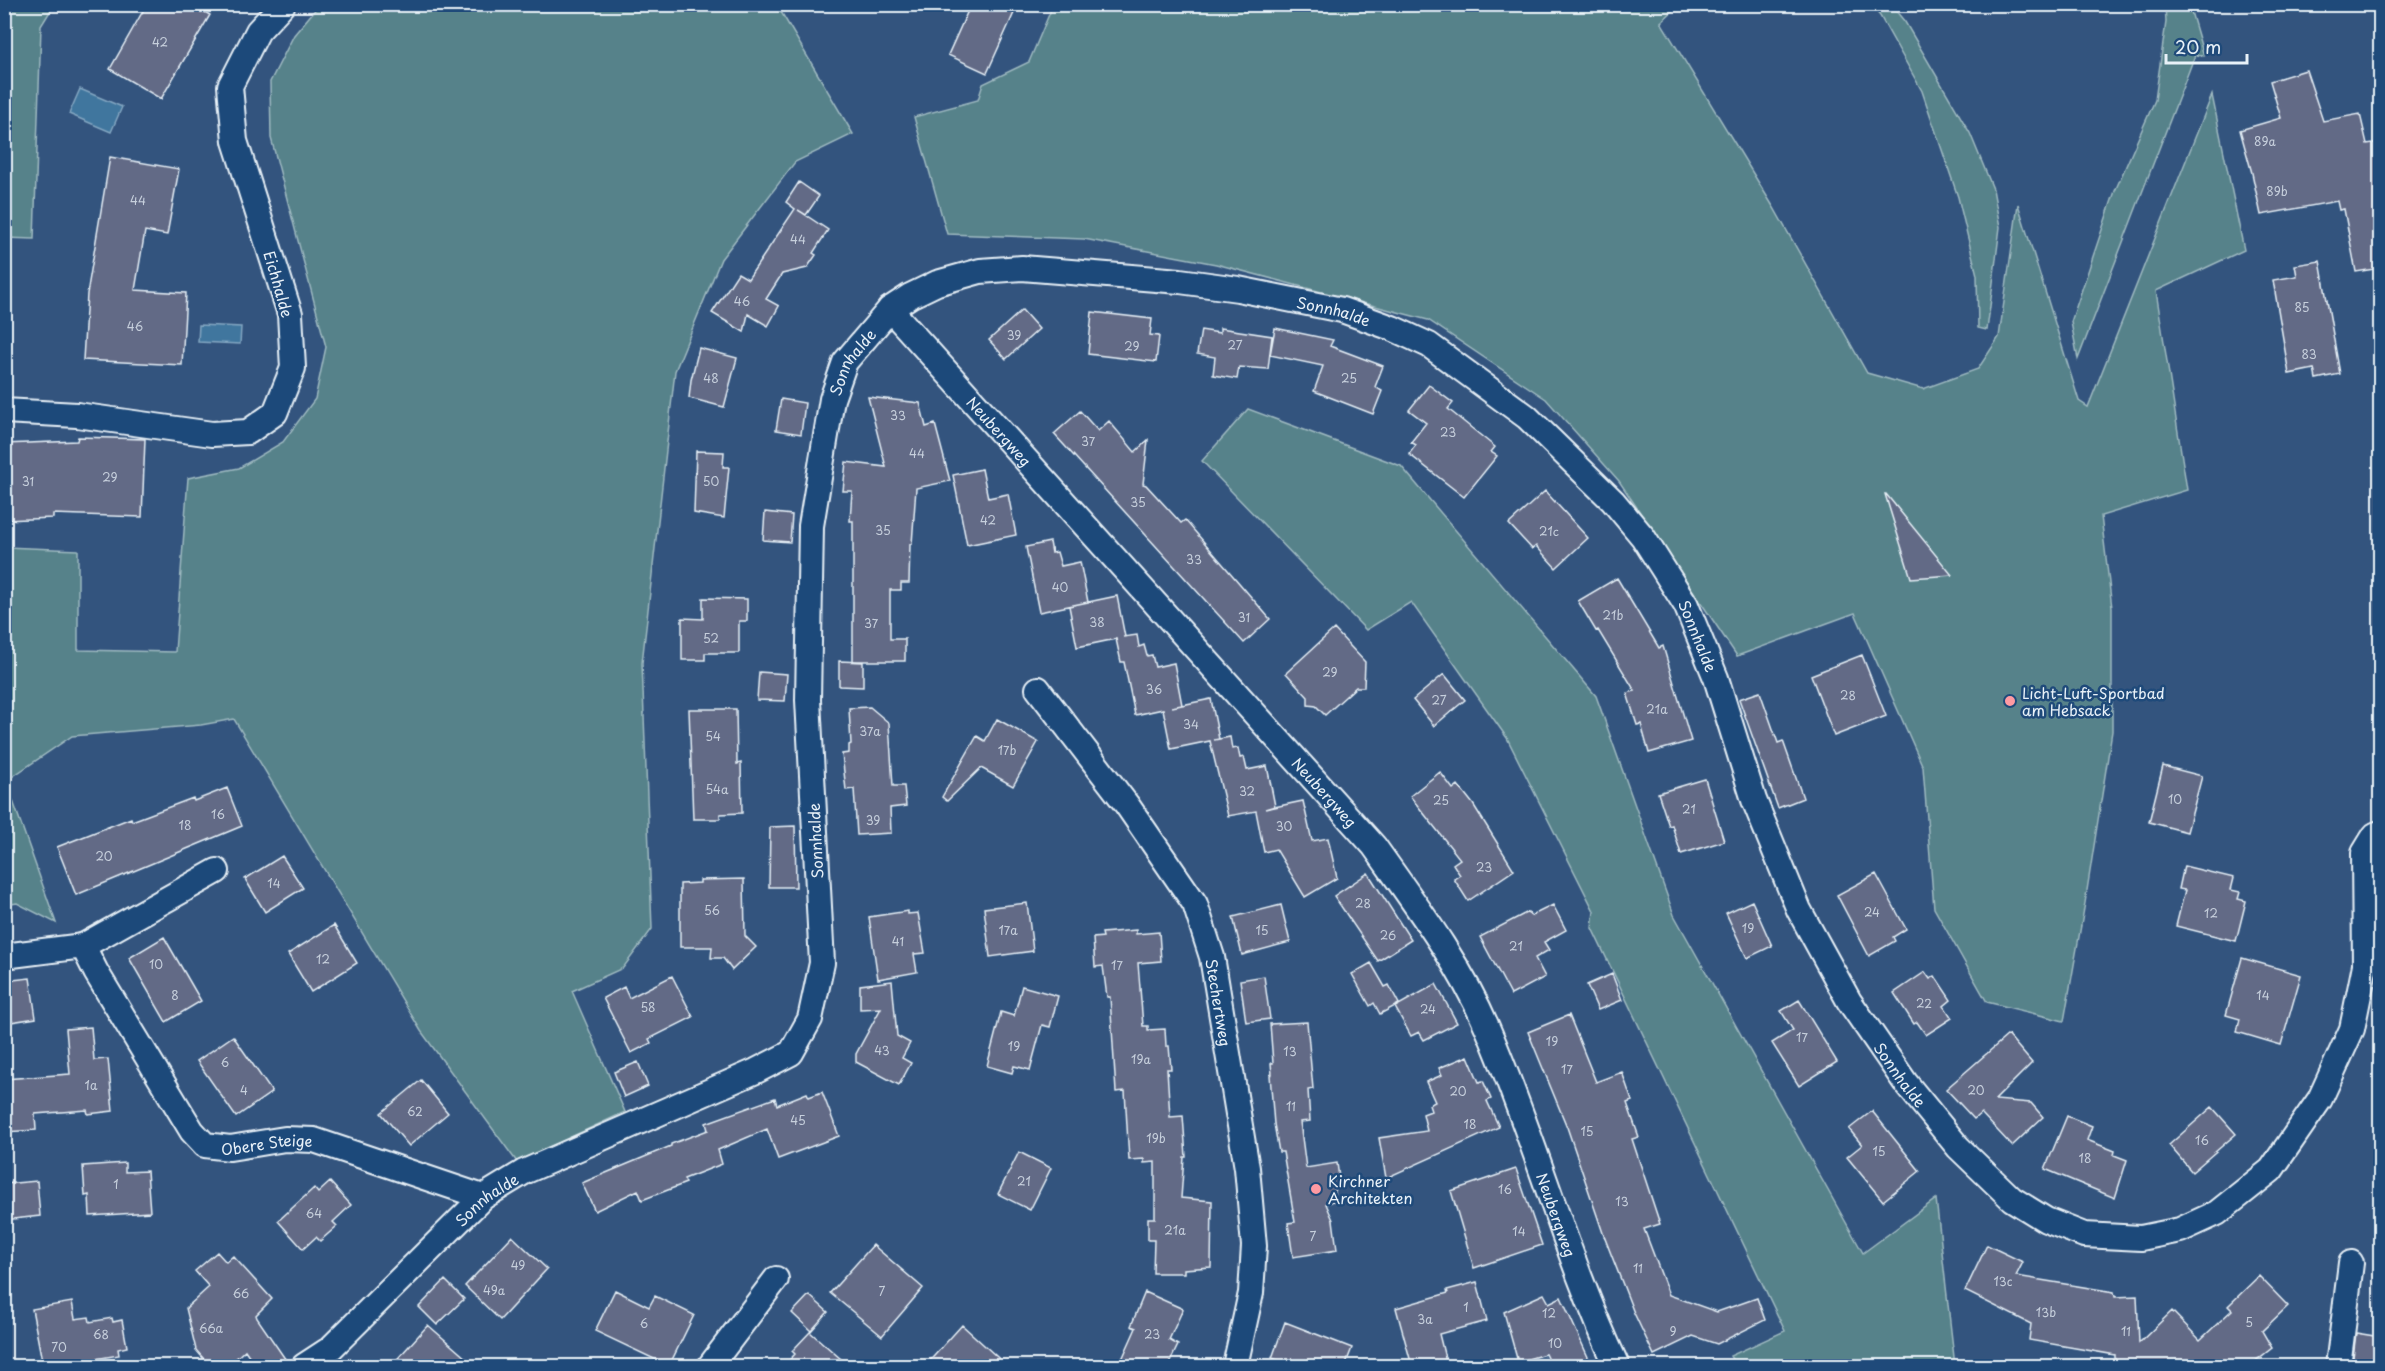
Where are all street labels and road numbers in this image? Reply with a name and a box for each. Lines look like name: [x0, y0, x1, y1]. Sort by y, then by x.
street label: Eichhalde: [259, 248, 299, 320]
street label: Sonnhalde: [1295, 290, 1374, 331]
street label: Sonnhalde: [823, 323, 880, 398]
street label: Neubergweg: [962, 391, 1038, 471]
street label: Sonnhalde: [1673, 596, 1724, 675]
street label: Neubergweg: [1287, 752, 1363, 832]
street label: Sonnhalde: [802, 803, 828, 879]
street label: Stechertweg: [1201, 957, 1238, 1048]
street label: Sonnhalde: [1869, 1037, 1932, 1112]
street label: Obere Steige: [220, 1127, 313, 1160]
street label: Sonnhalde: [449, 1167, 522, 1231]
street label: Neubergweg: [1532, 1169, 1583, 1260]

